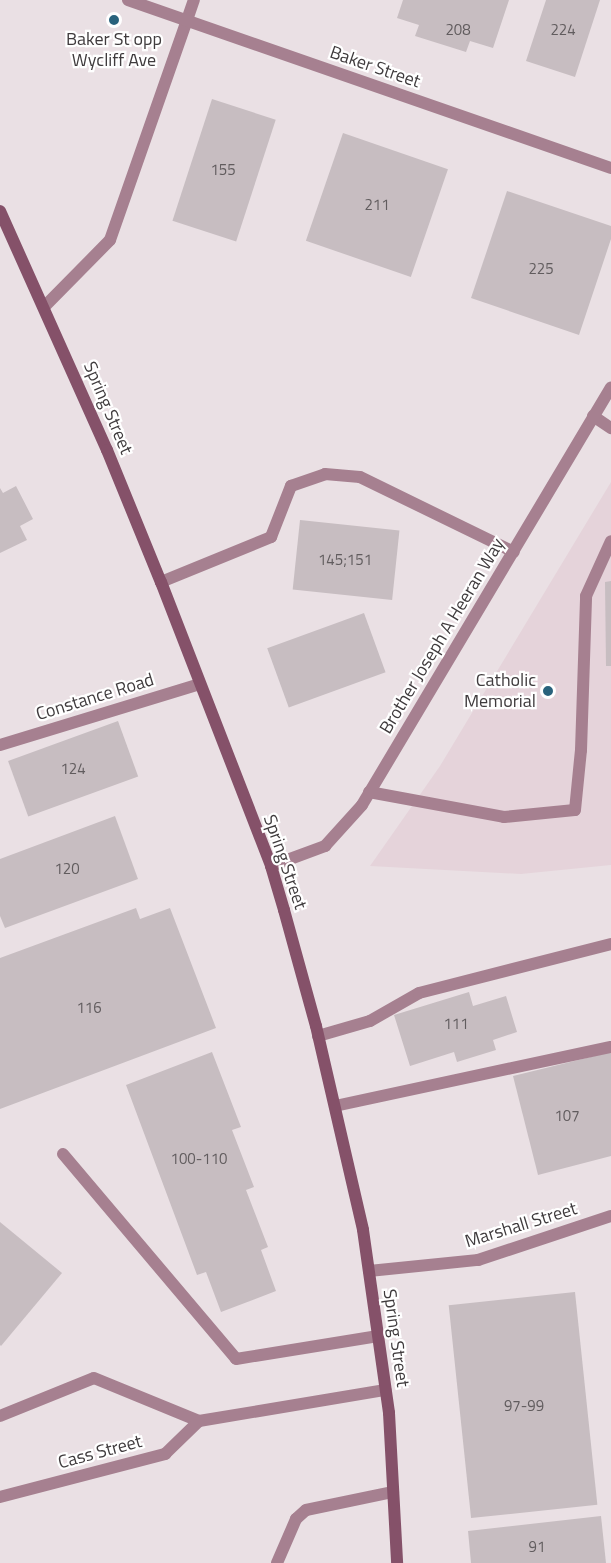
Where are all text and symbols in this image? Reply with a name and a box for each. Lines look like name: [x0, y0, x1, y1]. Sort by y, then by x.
marker: Baker St opp Wycliff Ave: [107, 13, 121, 27]
house number: 208: [445, 21, 471, 39]
house number: 224: [550, 21, 576, 39]
place label: Baker St opp Wycliff Ave: [66, 29, 162, 72]
street label: Baker Street: [327, 41, 423, 93]
house number: 155: [210, 161, 236, 179]
house number: 211: [364, 196, 390, 214]
house number: 225: [528, 260, 554, 278]
street label: Spring Street: [79, 358, 137, 458]
street label: Brother Joseph A Heeran Way: [375, 534, 509, 738]
house number: 145;151: [318, 551, 372, 569]
street label: Constance Road: [34, 669, 156, 725]
place label: Catholic Memorial: [464, 670, 536, 712]
marker: Catholic Memorial: [541, 684, 555, 698]
house number: 124: [60, 760, 86, 778]
street label: Spring Street: [259, 812, 311, 912]
house number: 120: [54, 860, 80, 878]
house number: 116: [76, 999, 102, 1017]
house number: 111: [443, 1015, 469, 1033]
house number: 107: [554, 1107, 580, 1125]
house number: 100-110: [171, 1150, 227, 1168]
street label: Marshall Street: [462, 1198, 580, 1252]
street label: Spring Street: [378, 1288, 414, 1388]
house number: 97-99: [504, 1397, 544, 1415]
street label: Cass Street: [56, 1430, 144, 1474]
house number: 91: [529, 1538, 545, 1556]

